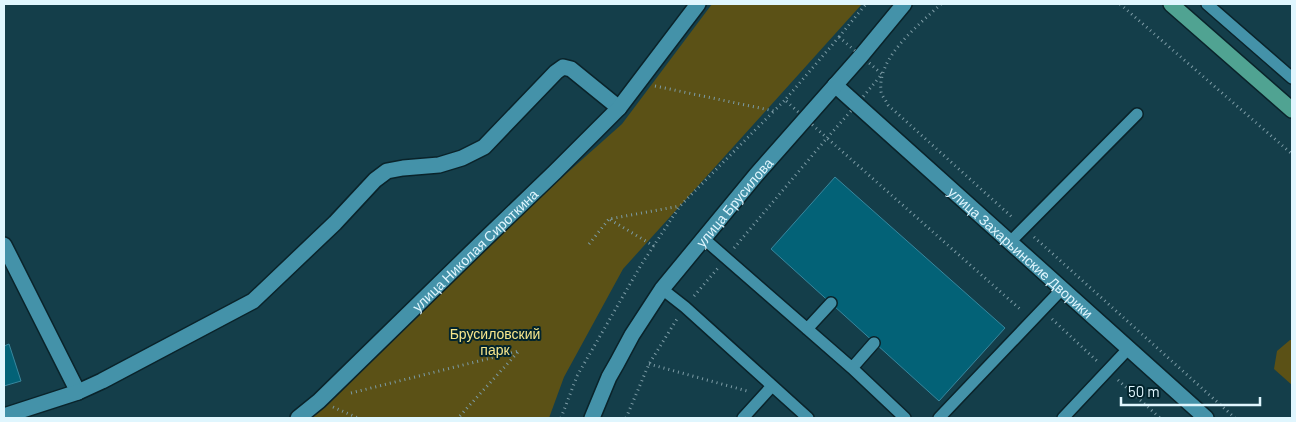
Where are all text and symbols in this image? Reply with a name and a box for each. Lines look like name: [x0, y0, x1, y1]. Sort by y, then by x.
street label: улица Брусилова: [692, 154, 776, 250]
street label: улица Захарьинские Дворики: [945, 183, 1097, 321]
street label: улица Николая Сироткина: [408, 185, 541, 314]
park label: Брусиловский парк: [450, 325, 540, 358]
scale bar: [1121, 374, 1260, 406]
text: 50 m: [1128, 382, 1160, 400]

